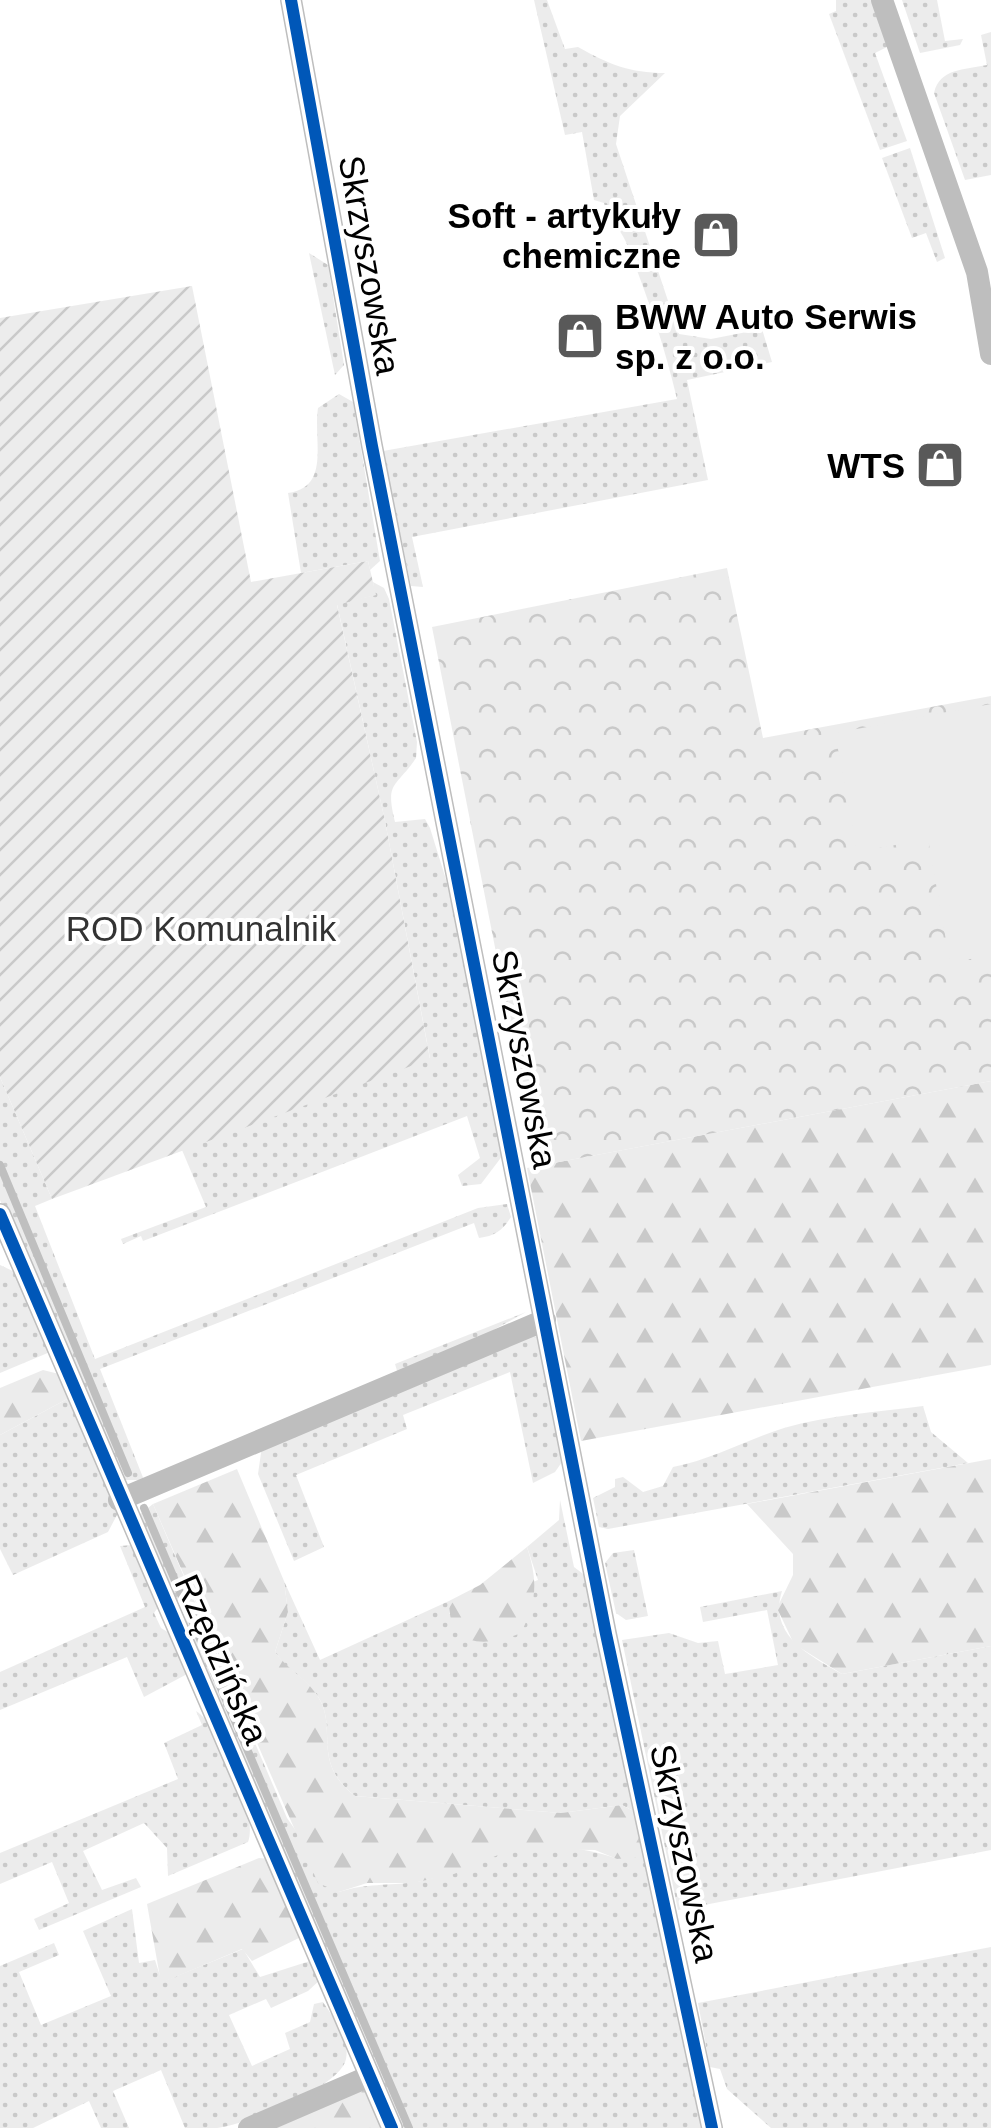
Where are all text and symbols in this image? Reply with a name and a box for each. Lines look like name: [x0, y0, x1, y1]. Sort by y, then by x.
street label: Skrzyszowska: [332, 152, 409, 378]
place label: Soft - artykuły chemiczne: [448, 196, 682, 275]
shop icon: Soft - artykuły chemiczne: [690, 209, 742, 261]
place label: BWW Auto Serwis sp. z o.o.: [615, 297, 917, 376]
shop icon: BWW Auto Serwis sp. z o.o.: [554, 310, 606, 362]
shop icon: WTS: [914, 439, 966, 491]
place label: WTS: [827, 446, 905, 485]
park label: ROD Komunalnik: [66, 909, 337, 948]
street label: Skrzyszowska: [485, 946, 565, 1172]
street label: Rzędzińska: [167, 1568, 277, 1750]
street label: Skrzyszowska: [643, 1741, 727, 1966]

